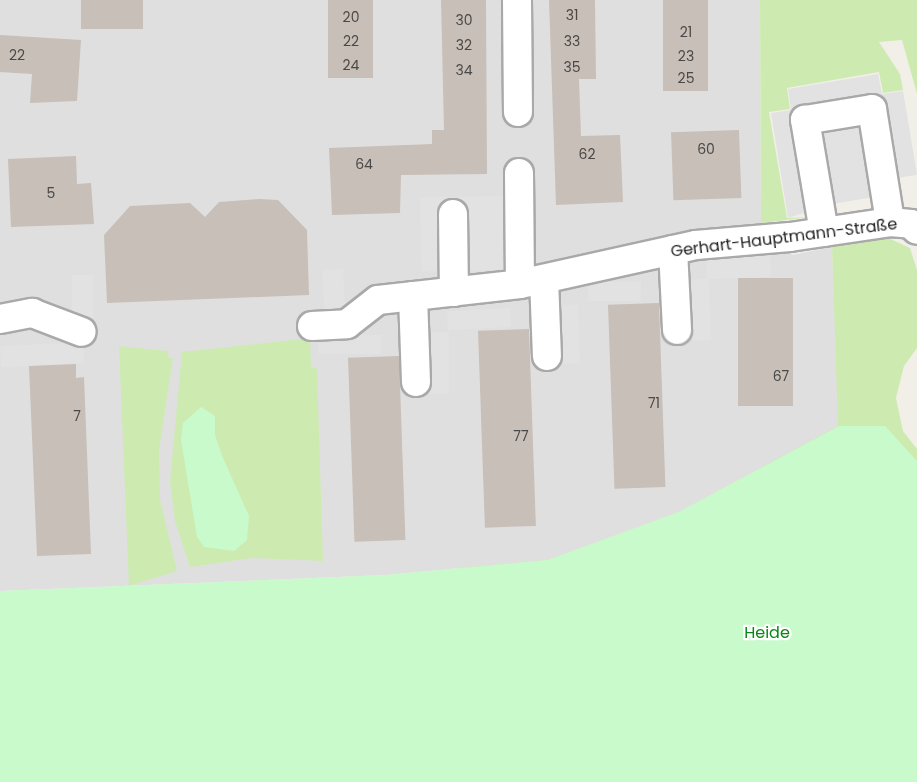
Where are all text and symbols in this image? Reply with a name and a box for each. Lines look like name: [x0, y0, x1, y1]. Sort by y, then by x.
house number: 31: [566, 7, 578, 23]
house number: 20: [343, 9, 359, 25]
house number: 30: [455, 12, 473, 28]
house number: 21: [680, 24, 692, 40]
house number: 22: [343, 33, 359, 49]
house number: 33: [564, 33, 580, 49]
house number: 32: [456, 37, 472, 53]
house number: 22: [9, 47, 25, 63]
house number: 23: [678, 48, 694, 64]
house number: 24: [343, 57, 359, 73]
house number: 35: [563, 59, 581, 75]
house number: 34: [455, 62, 473, 78]
house number: 25: [678, 70, 694, 86]
house number: 60: [697, 141, 715, 157]
house number: 62: [579, 146, 595, 162]
house number: 64: [355, 156, 373, 172]
house number: 5: [47, 185, 55, 201]
street label: Gerhart-Hauptmann-Straße: [670, 215, 898, 261]
house number: 67: [773, 368, 789, 384]
house number: 71: [648, 395, 660, 411]
house number: 7: [73, 408, 81, 424]
house number: 77: [513, 428, 529, 444]
park label: Heide: [744, 623, 790, 643]

